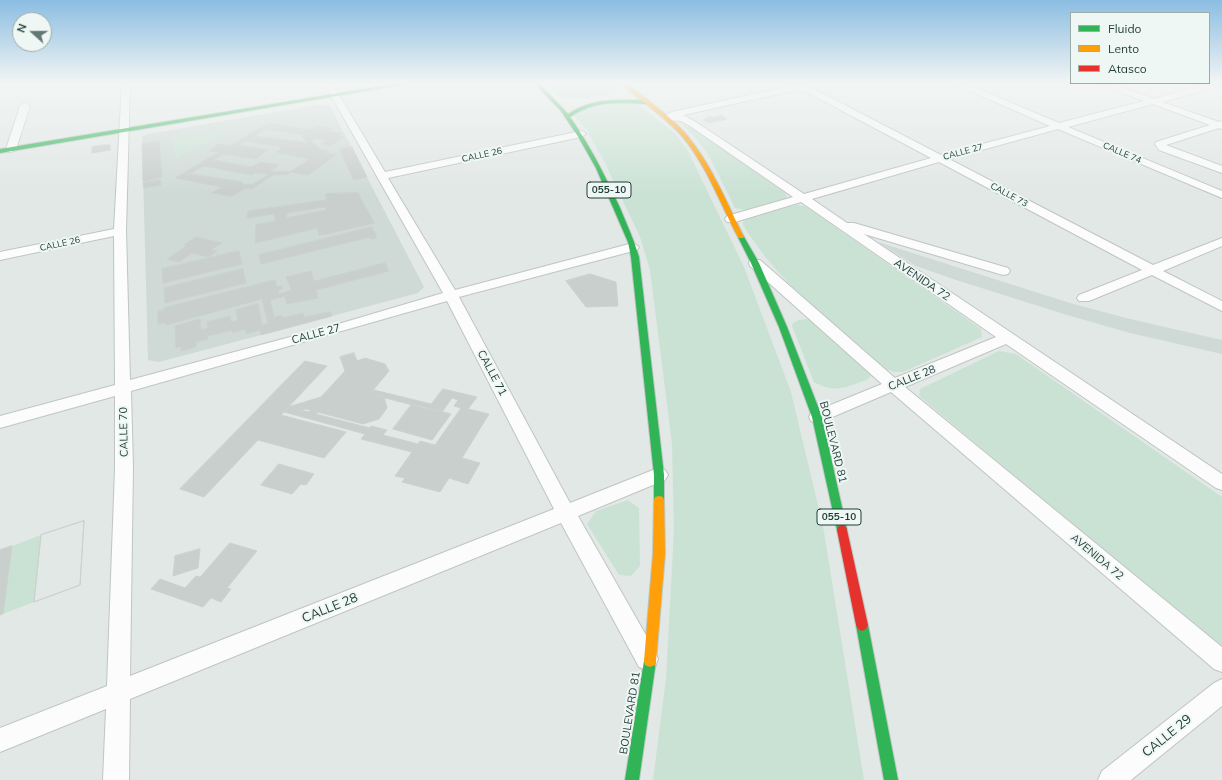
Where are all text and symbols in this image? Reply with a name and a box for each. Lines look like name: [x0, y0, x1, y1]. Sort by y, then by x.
north arrow: [12, 12, 52, 52]
legend: [1070, 12, 1210, 84]
text: Fluido: [1108, 21, 1141, 36]
text: N: [14, 22, 30, 34]
text: Lento: [1108, 41, 1139, 56]
text: Atasco: [1108, 61, 1147, 76]
street label: CALLE 74: [1101, 140, 1143, 166]
street label: CALLE 27: [942, 141, 984, 163]
street label: CALLE 26: [461, 145, 503, 165]
street label: CALLE 73: [988, 181, 1030, 209]
road number: 055-10: [587, 182, 631, 198]
street label: CALLE 26: [39, 234, 81, 254]
street label: AVENIDA 72: [891, 256, 953, 304]
street label: CALLE 27: [290, 321, 342, 347]
street label: CALLE 71: [474, 348, 510, 398]
street label: CALLE 28: [886, 363, 938, 393]
street label: BOULEVARD 81: [817, 400, 849, 484]
street label: CALLE 70: [117, 407, 131, 457]
road number: 055-10: [817, 509, 861, 525]
street label: AVENIDA 72: [1068, 531, 1126, 583]
street label: CALLE 28: [300, 590, 360, 626]
street label: BOULEVARD 81: [617, 671, 643, 755]
street label: CALLE 29: [1139, 711, 1195, 761]

